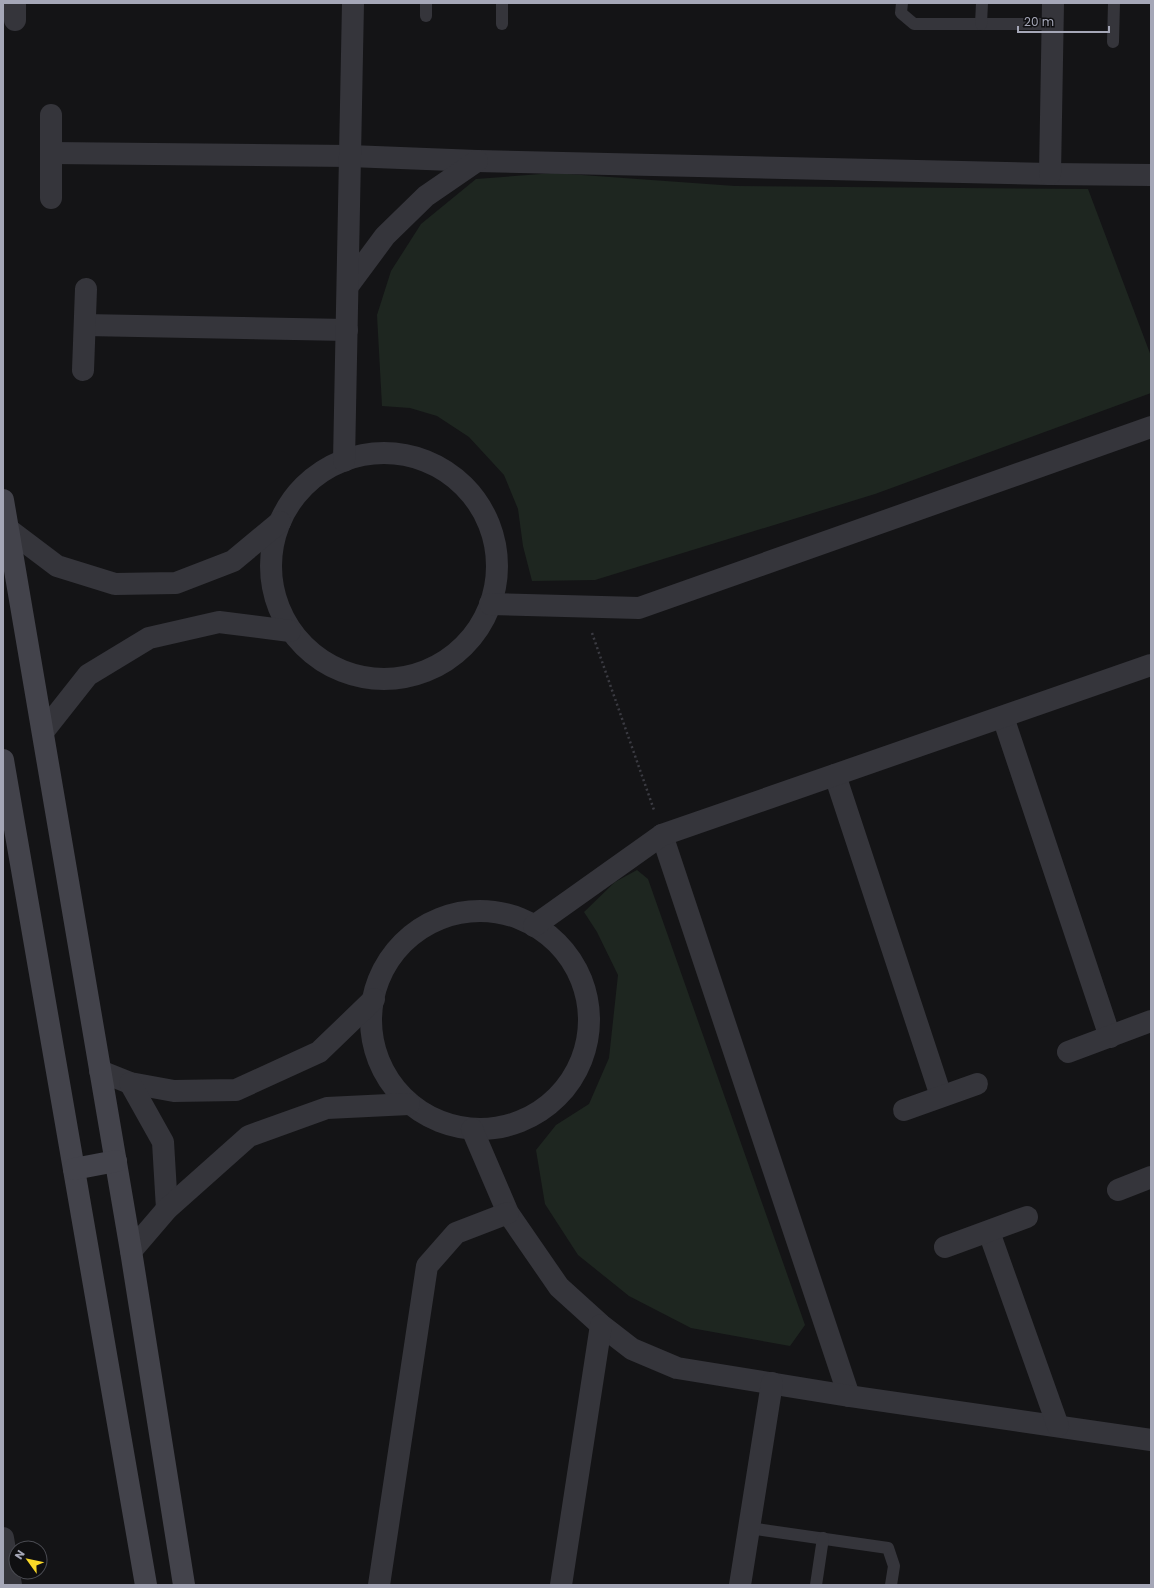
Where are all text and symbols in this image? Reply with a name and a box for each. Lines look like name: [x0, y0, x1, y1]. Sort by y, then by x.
scale bar: [1018, 8, 1109, 34]
text: 20 m: [1024, 13, 1054, 30]
north arrow: [8, 1540, 48, 1580]
text: N: [11, 1547, 29, 1562]

